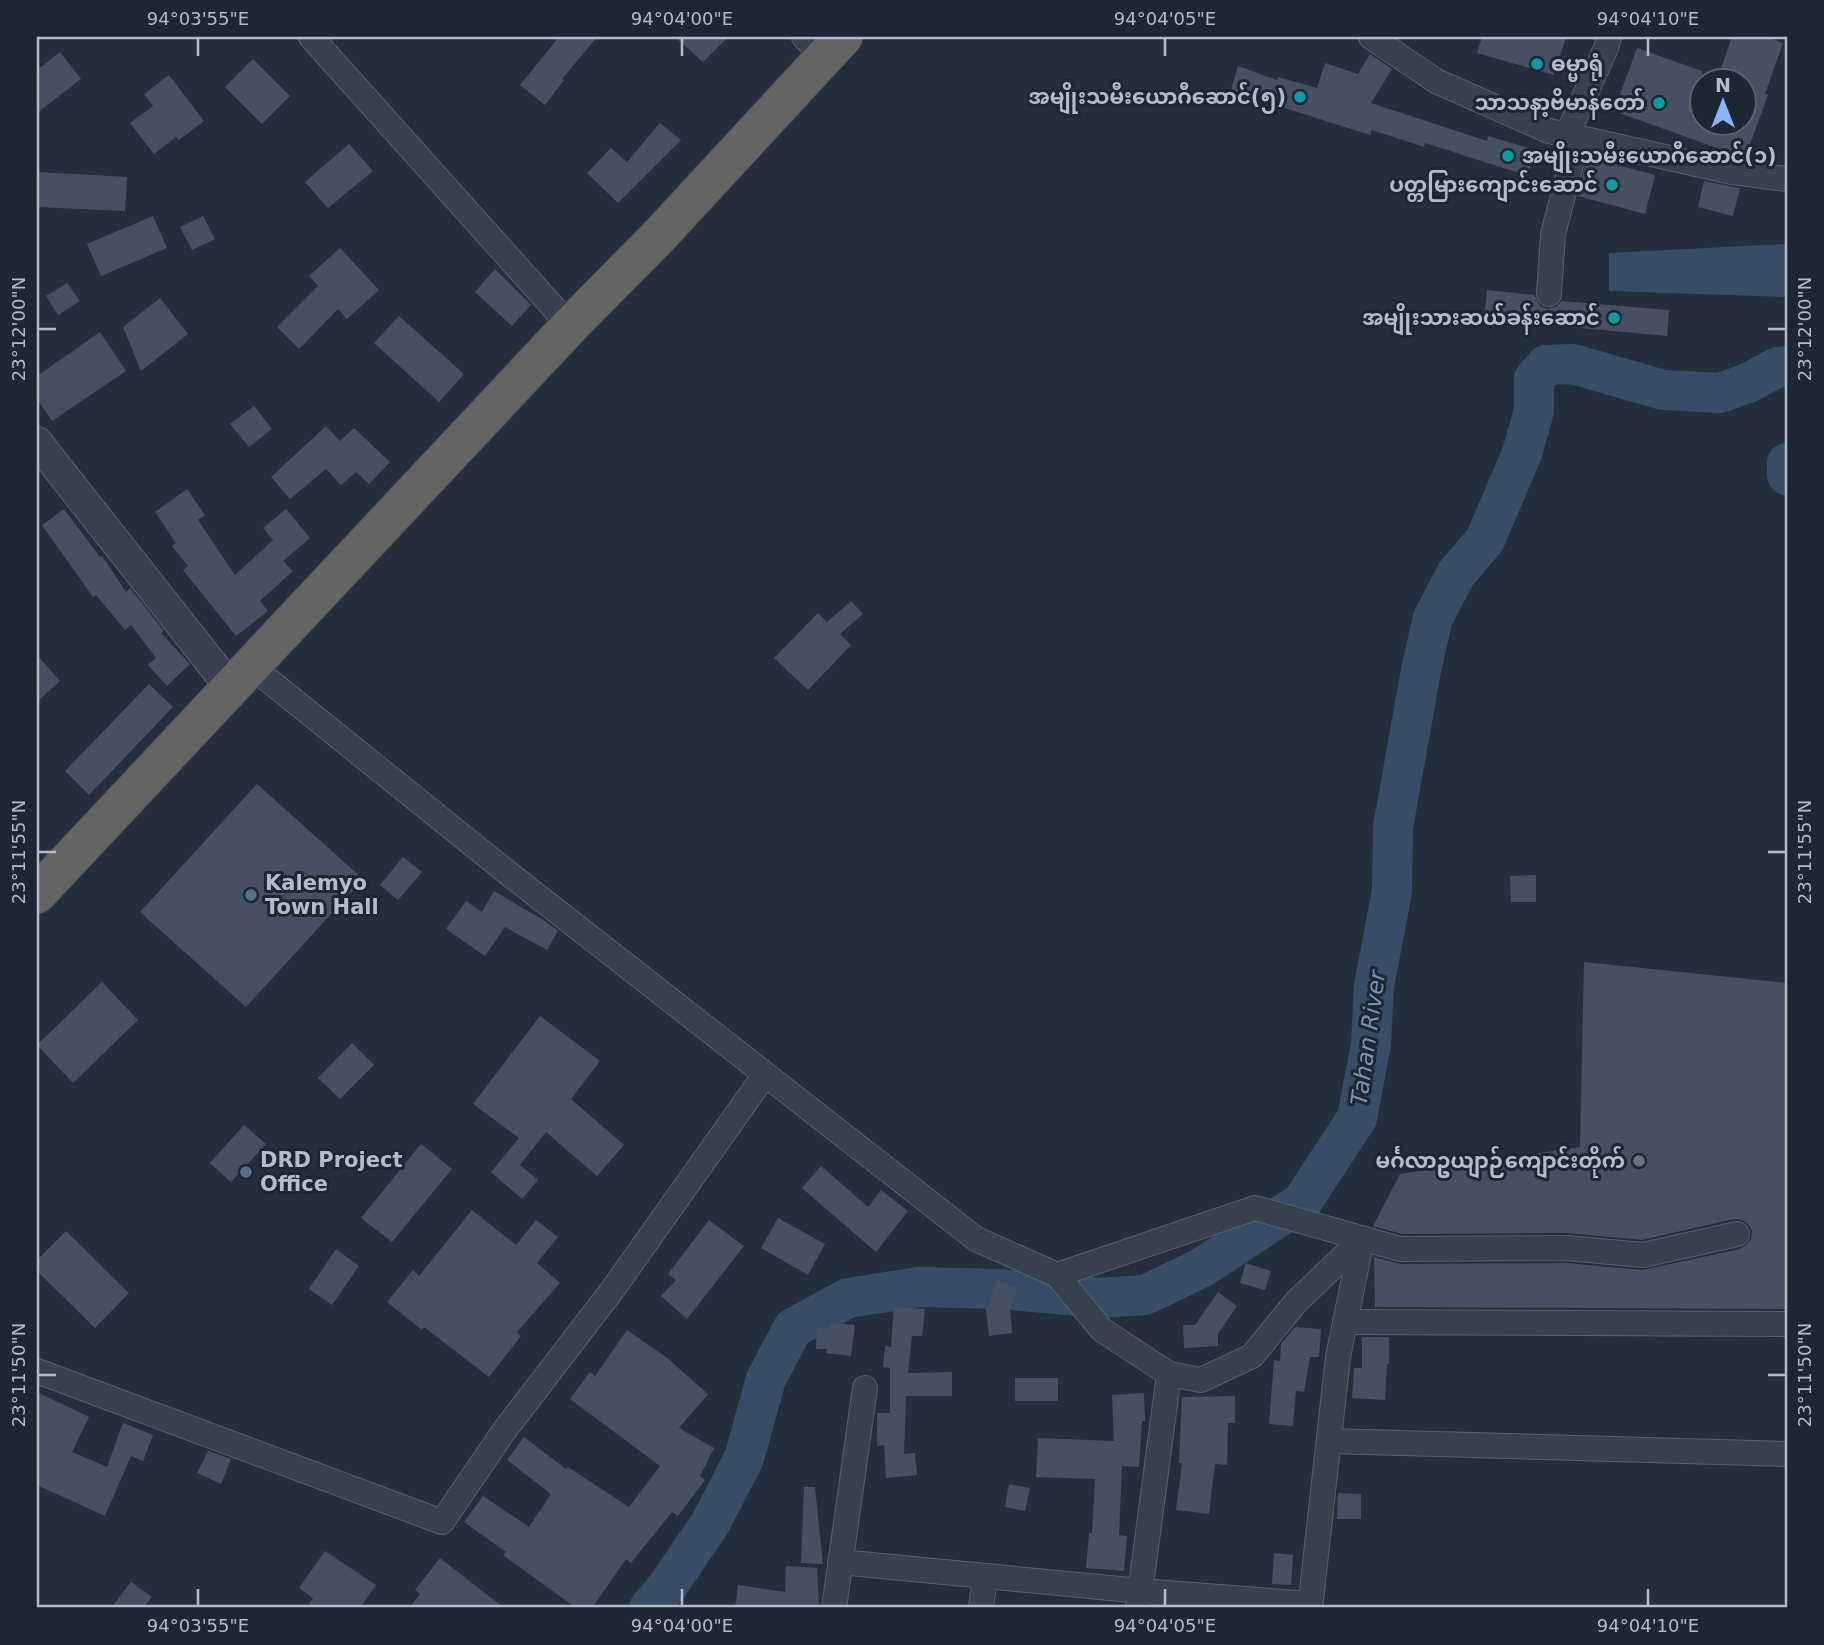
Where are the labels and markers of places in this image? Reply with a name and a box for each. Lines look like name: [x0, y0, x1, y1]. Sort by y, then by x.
place label: ဓမ္မာရုံ: [1551, 52, 1604, 82]
marker: ဓမ္မာရုံ: [1529, 56, 1545, 72]
place label: အမျိုးသမီးယောဂီဆောင်(၅): [1028, 81, 1286, 115]
place label: သာသနာ့ဗိမာန်တော်: [1474, 87, 1645, 120]
marker: အမျိုးသမီးယောဂီဆောင်(၅): [1292, 89, 1308, 105]
marker: သာသနာ့ဗိမာန်တော်: [1651, 95, 1667, 111]
place label: အမျိုးသမီးယောဂီဆောင်(၁): [1522, 140, 1777, 174]
marker: အမျိုးသမီးယောဂီဆောင်(၁): [1500, 148, 1516, 164]
place label: ပတ္တမြားကျောင်းဆောင်: [1389, 169, 1598, 203]
marker: ပတ္တမြားကျောင်းဆောင်: [1604, 177, 1620, 193]
place label: အမျိုးသားဆယ်ခန်းဆောင်: [1362, 302, 1600, 336]
marker: အမျိုးသားဆယ်ခန်းဆောင်: [1606, 310, 1622, 326]
place label: Kalemyo Town Hall: [265, 871, 379, 919]
marker: Kalemyo Town Hall: [243, 887, 259, 903]
place label: မင်္ဂလာဥယျာဉ်ကျောင်းတိုက်: [1376, 1145, 1625, 1179]
place label: DRD Project Office: [260, 1148, 402, 1196]
marker: မင်္ဂလာဥယျာဉ်ကျောင်းတိုက်: [1631, 1153, 1647, 1169]
marker: DRD Project Office: [238, 1164, 254, 1180]

